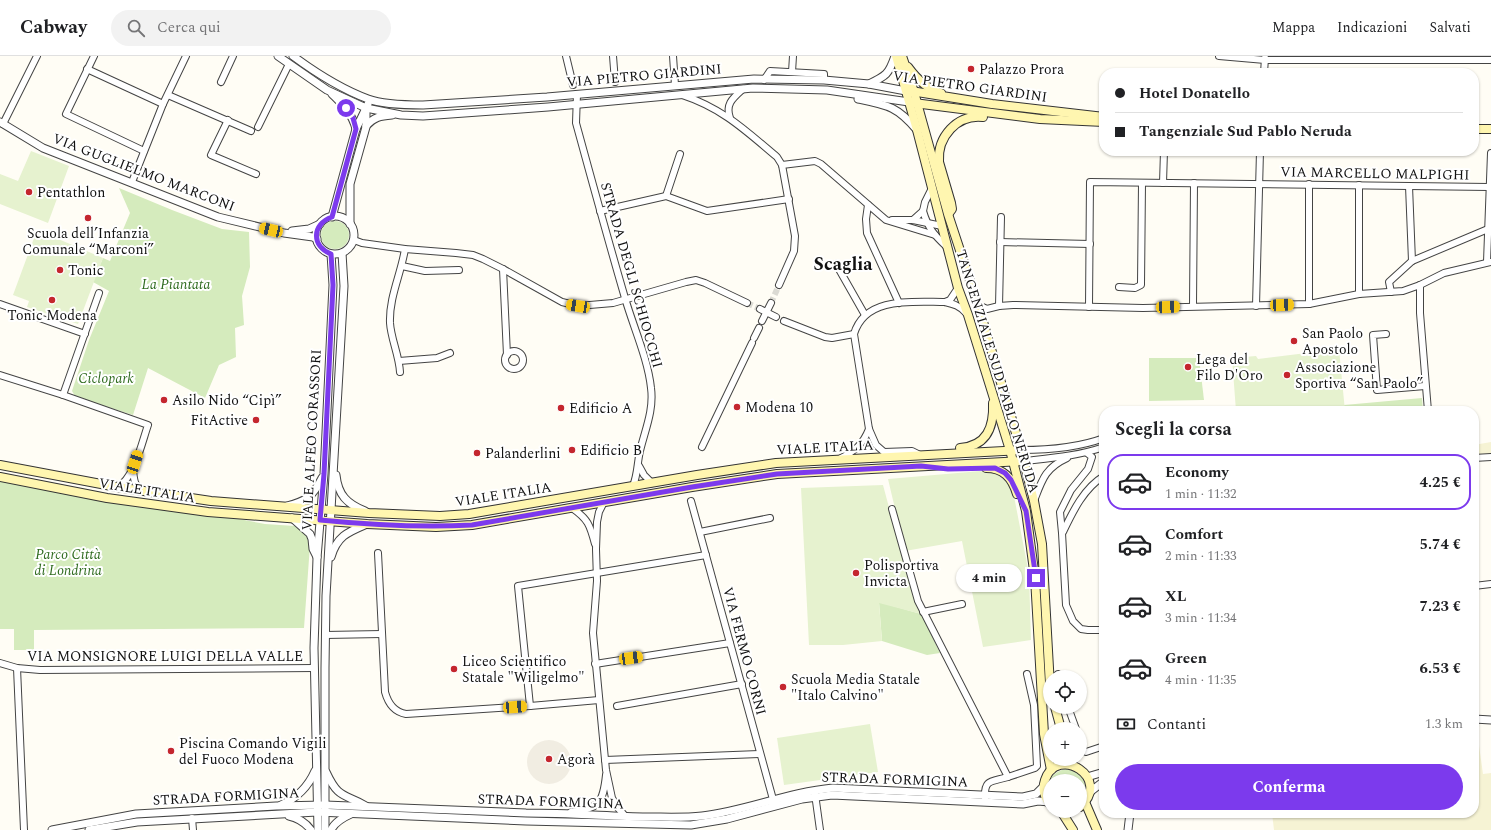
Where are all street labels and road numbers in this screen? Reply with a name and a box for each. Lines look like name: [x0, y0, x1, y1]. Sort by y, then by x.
street label: VIA PIETRO GIARDINI: [566, 58, 722, 93]
street label: VIA PIETRO GIARDINI: [891, 65, 1048, 108]
street label: VIA GUGLIELMO MARCONI: [50, 128, 238, 217]
street label: VIA MARCELLO MALPIGHI: [1280, 161, 1470, 186]
street label: STRADA DEGLI SCHIOCCHI: [595, 180, 668, 371]
street label: TANGENZIALE SUD PABLO NERUDA: [950, 247, 1045, 496]
street label: VIALE ALFEO CORASSORI: [296, 349, 327, 531]
street label: VIALE ITALIA: [776, 434, 875, 461]
street label: VIALE ITALIA: [97, 473, 197, 509]
street label: VIALE ITALIA: [453, 476, 553, 512]
street label: VIA FERMO CORNI: [717, 585, 772, 718]
street label: VIA MONSIGNORE LUIGI DELLA VALLE: [27, 646, 303, 667]
street label: STRADA FORMIGINA: [821, 766, 969, 793]
street label: STRADA FORMIGINA: [152, 782, 300, 811]
street label: STRADA FORMIGINA: [477, 788, 625, 815]

